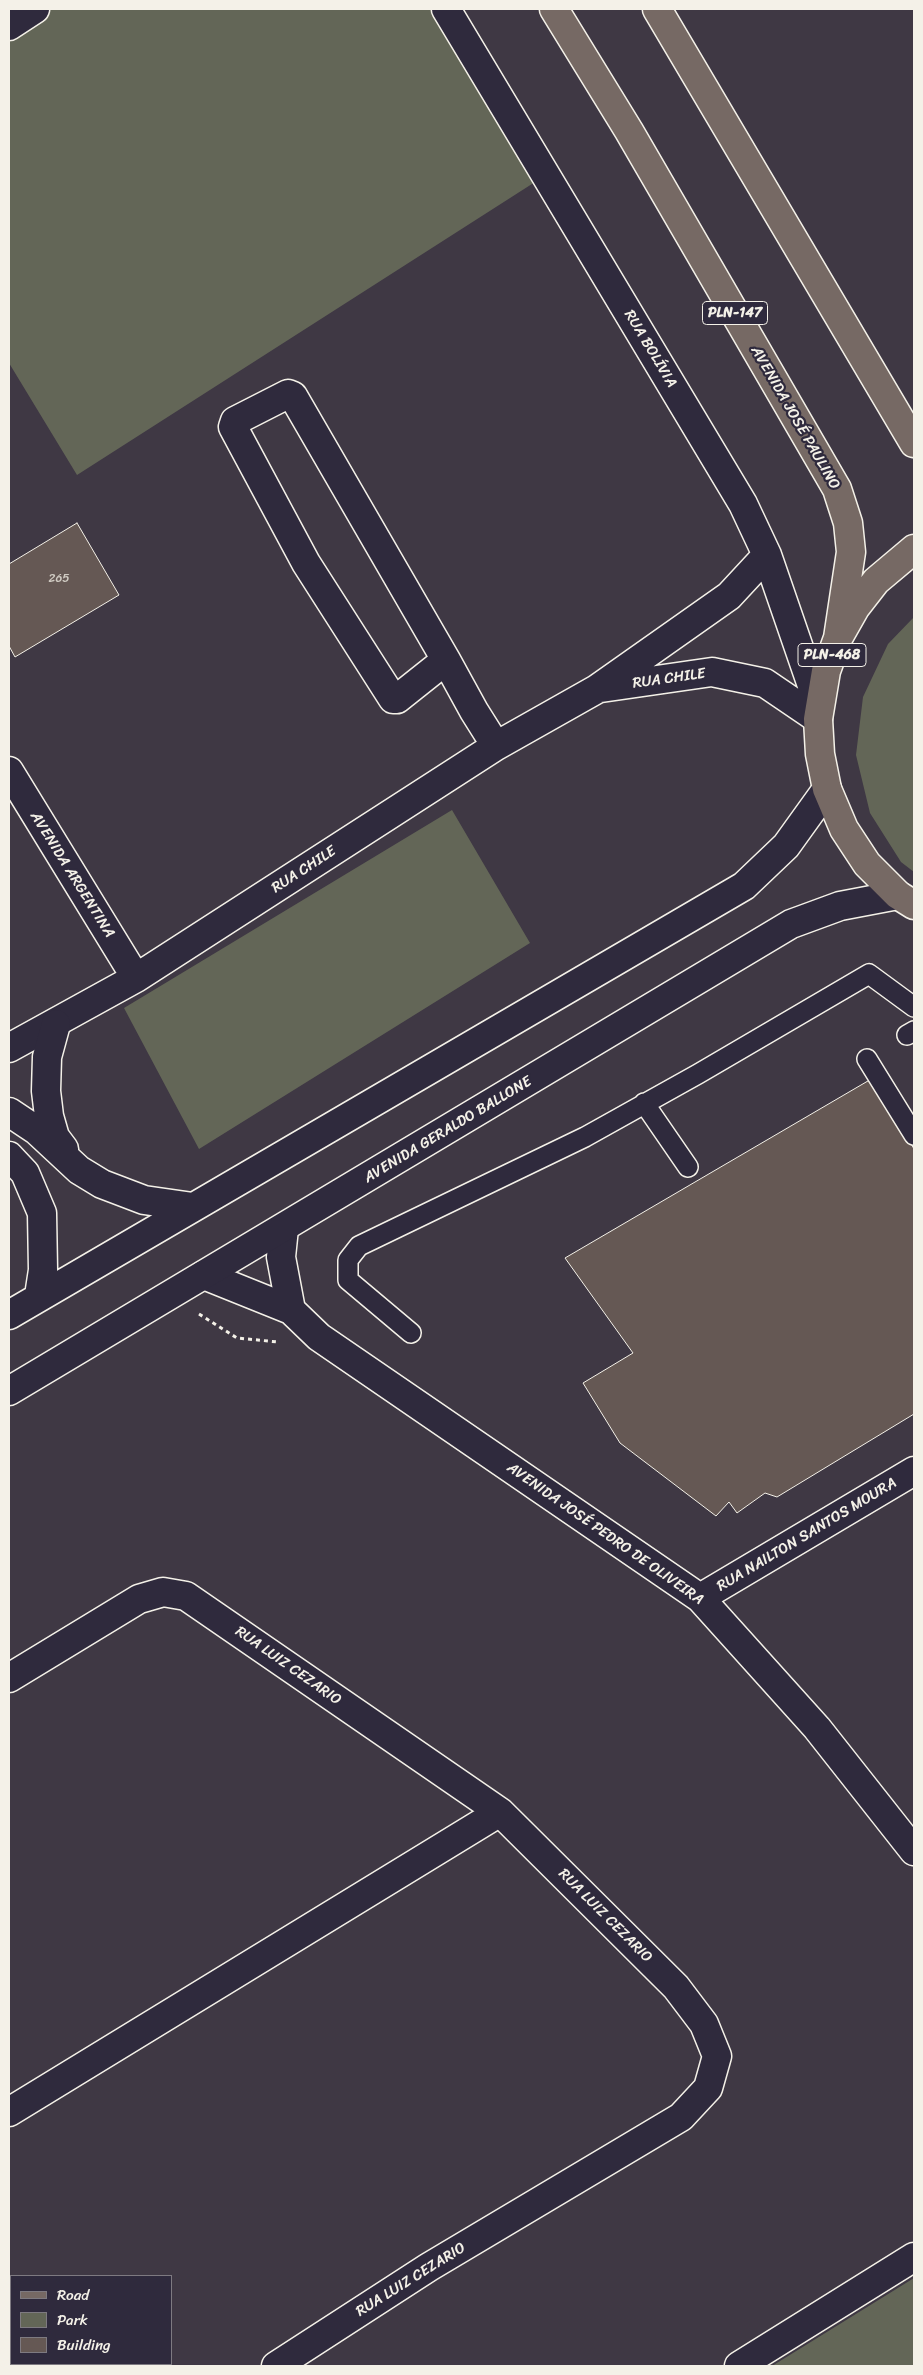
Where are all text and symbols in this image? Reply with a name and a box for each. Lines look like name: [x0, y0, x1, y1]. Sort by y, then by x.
road number: PLN-147: [702, 302, 768, 324]
street label: RUA BOLÍVIA: [620, 307, 680, 391]
street label: AVENIDA JOSÉ PAULINO: [747, 343, 843, 493]
house number: 265: [48, 572, 70, 586]
road number: PLN-468: [798, 644, 866, 666]
street label: RUA CHILE: [632, 665, 706, 693]
street label: AVENIDA ARGENTINA: [26, 809, 118, 941]
street label: RUA CHILE: [268, 843, 340, 897]
street label: AVENIDA GERALDO BALLONE: [361, 1073, 535, 1187]
street label: AVENIDA JOSÉ PEDRO DE OLIVEIRA: [503, 1459, 707, 1609]
street label: RUA NAILTON SANTOS MOURA: [714, 1474, 900, 1596]
street label: RUA LUIZ CEZARIO: [232, 1623, 344, 1709]
street label: RUA LUIZ CEZARIO: [554, 1865, 656, 1967]
street label: RUA LUIZ CEZARIO: [353, 2239, 469, 2321]
legend: [10, 2275, 172, 2365]
text: Road: [57, 2282, 89, 2308]
text: Park: [57, 2307, 88, 2333]
text: Building: [57, 2332, 111, 2358]

